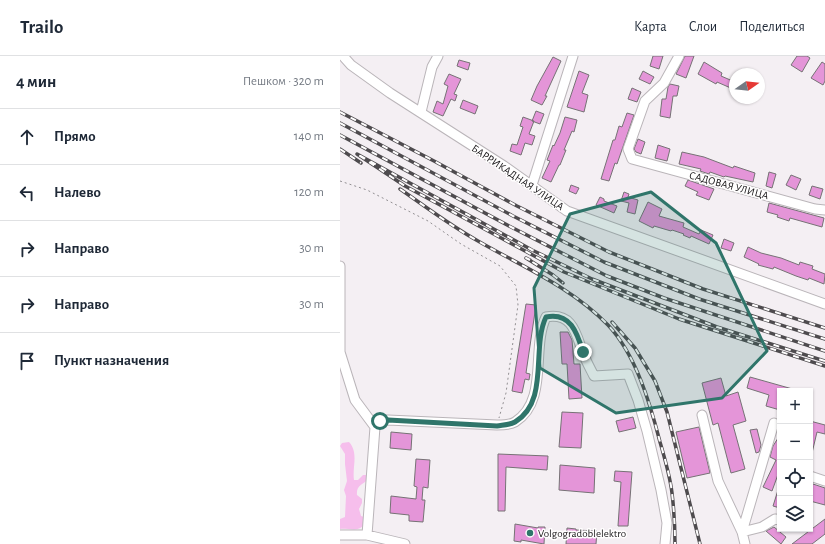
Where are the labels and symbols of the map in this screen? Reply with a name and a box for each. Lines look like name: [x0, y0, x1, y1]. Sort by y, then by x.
north arrow: [729, 68, 765, 104]
street label: БАРРИКАДНАЯ УЛИЦА: [470, 142, 566, 213]
street label: САДОВАЯ УЛИЦА: [688, 170, 770, 202]
route end: [574, 343, 592, 361]
route start: [371, 412, 389, 430]
marker: Volgogradoblelektro: [525, 528, 535, 538]
place label: Volgogradoblelektro: [538, 528, 626, 539]

